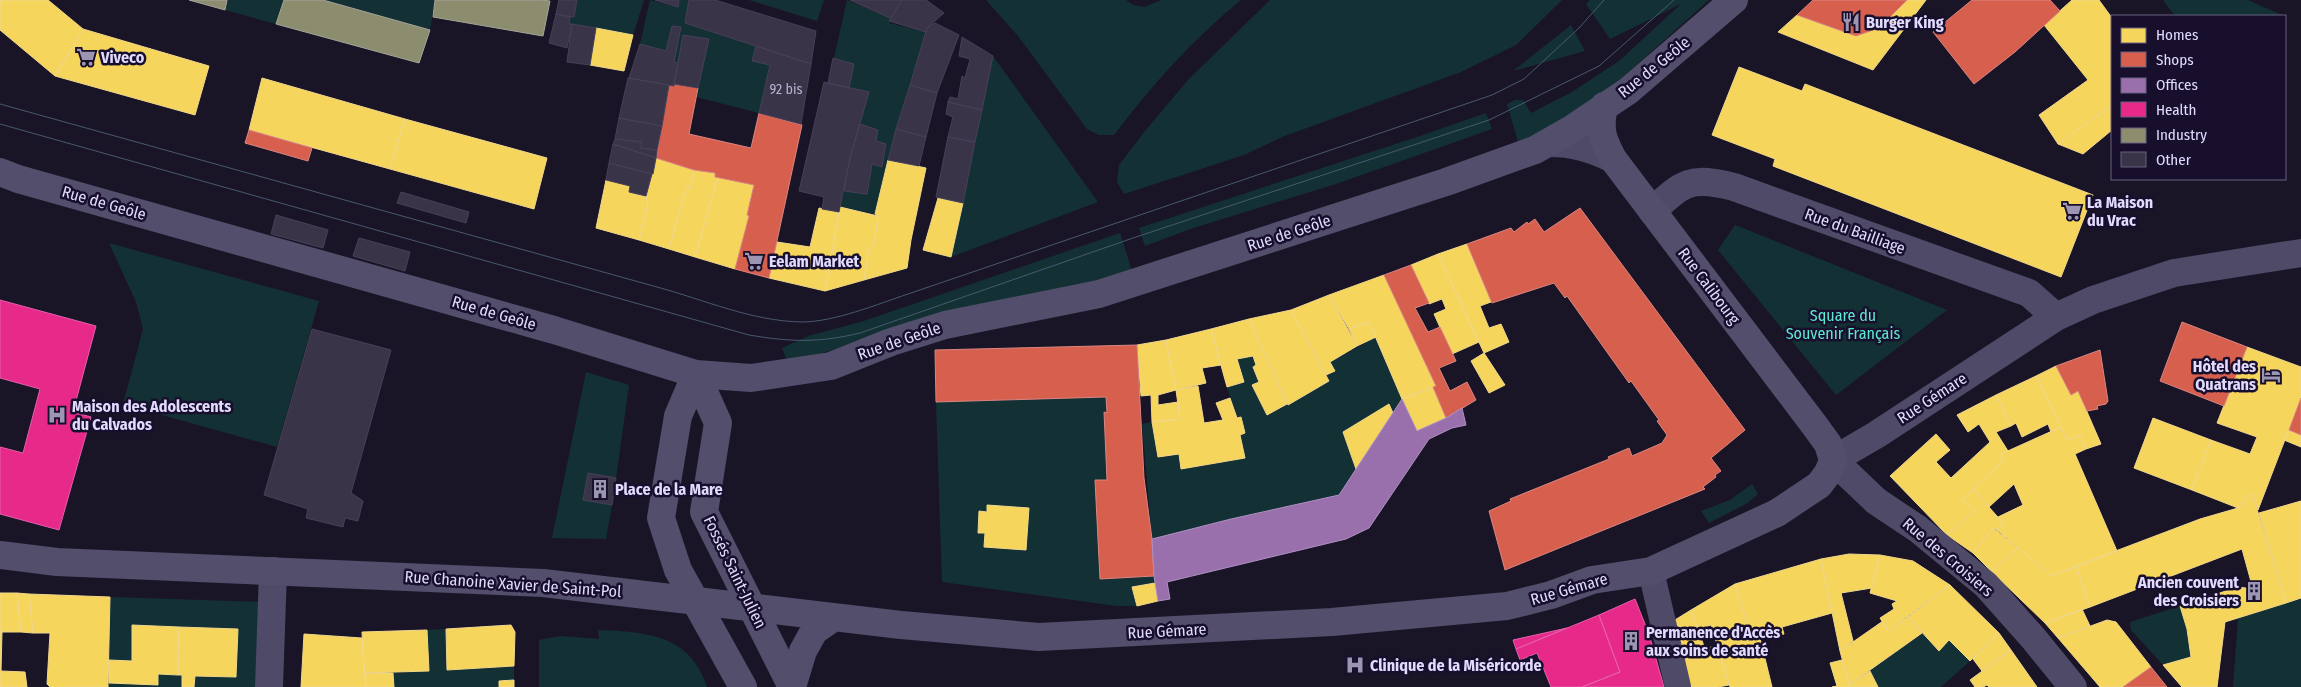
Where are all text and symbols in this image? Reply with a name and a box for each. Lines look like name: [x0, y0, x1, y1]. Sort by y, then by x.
restaurant icon: Burger King: [1840, 11, 1862, 33]
place label: Burger King: [1866, 13, 1944, 32]
legend: [2111, 15, 2286, 180]
text: Homes: [2156, 26, 2198, 44]
street label: Rue de Geôle: [1614, 32, 1694, 102]
supermarket icon: Viveco: [75, 46, 97, 68]
place label: Viveco: [100, 48, 145, 67]
text: Shops: [2156, 51, 2194, 69]
text: Offices: [2156, 76, 2198, 94]
house number: 92 bis: [770, 81, 803, 98]
text: Health: [2156, 101, 2196, 119]
text: Industry: [2156, 126, 2207, 144]
text: Other: [2156, 151, 2192, 169]
street label: Rue de Geôle: [60, 182, 148, 224]
place label: La Maison du Vrac: [2087, 193, 2153, 230]
supermarket icon: La Maison du Vrac: [2061, 200, 2083, 222]
street label: Rue du Bailliage: [1802, 204, 1908, 258]
street label: Rue de Geôle: [1245, 211, 1333, 255]
street label: Rue Calibourg: [1674, 244, 1744, 328]
supermarket icon: Eelam Market: [743, 250, 765, 272]
place label: Eelam Market: [769, 252, 860, 271]
street label: Rue de Geôle: [450, 292, 538, 334]
park label: Square du Souvenir Français: [1786, 306, 1901, 343]
street label: Rue de Geôle: [855, 318, 943, 364]
place label: Hôtel des Quatrans: [2193, 357, 2256, 394]
hotel icon: Hôtel des Quatrans: [2260, 364, 2282, 386]
street label: Rue Gémare: [1894, 368, 1970, 427]
place label: Maison des Adolescents du Calvados: [72, 397, 231, 434]
hospital icon: Maison des Adolescents du Calvados: [46, 404, 68, 426]
building icon: Place de la Mare: [589, 478, 611, 500]
place label: Place de la Mare: [615, 480, 723, 499]
street label: Fossés Saint-Julien: [700, 513, 770, 631]
street label: Rue des Croisiers: [1899, 514, 1997, 600]
street label: Rue Chanoine Xavier de Saint-Pol: [404, 567, 622, 601]
street label: Rue Gémare: [1528, 569, 1610, 609]
place label: Ancien couvent des Croisiers: [2137, 573, 2239, 610]
building icon: Ancien couvent des Croisiers: [2243, 580, 2265, 602]
street label: Rue Gémare: [1127, 619, 1207, 643]
place label: Permanence d'Accès aux soins de santé: [1646, 623, 1780, 660]
building icon: Permanence d'Accès aux soins de santé: [1620, 630, 1642, 652]
hospital icon: Clinique de la Miséricorde: [1344, 654, 1366, 676]
place label: Clinique de la Miséricorde: [1370, 656, 1542, 675]

